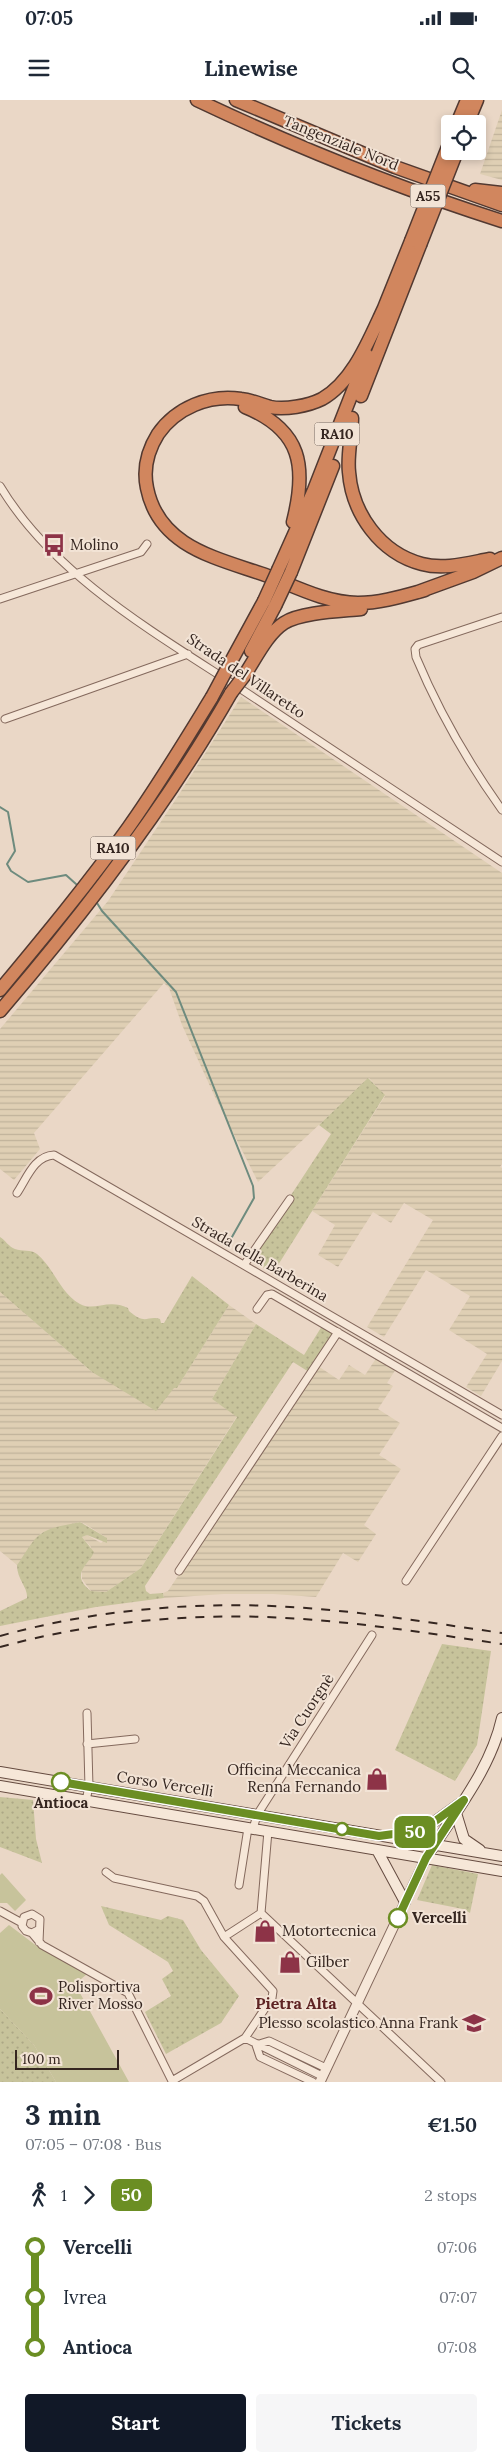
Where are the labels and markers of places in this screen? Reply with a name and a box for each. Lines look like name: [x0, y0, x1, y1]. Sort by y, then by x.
bus stop icon: Molino: [41, 532, 67, 558]
place label: Molino: [70, 535, 119, 554]
place label: Officina Meccanica Renna Fernando: [227, 1760, 361, 1796]
shop icon: Officina Meccanica Renna Fernando: [364, 1766, 390, 1792]
marker: Antioca: [51, 1772, 71, 1792]
place label: Antioca: [34, 1793, 88, 1812]
unlabelled marker: [335, 1822, 349, 1836]
marker: Vercelli: [388, 1908, 408, 1928]
place label: Vercelli: [412, 1908, 467, 1927]
shop icon: Motortecnica: [252, 1918, 278, 1944]
place label: Motortecnica: [282, 1921, 377, 1940]
shop icon: Gilber: [277, 1949, 303, 1975]
place label: Gilber: [306, 1952, 350, 1971]
place label: Polisportiva River Mosso: [58, 1977, 143, 2013]
sports icon: Polisportiva River Mosso: [28, 1983, 54, 2009]
school or university icon: Plesso scolastico Anna Frank: [461, 2010, 487, 2036]
place label: Plesso scolastico Anna Frank: [258, 2013, 458, 2032]

